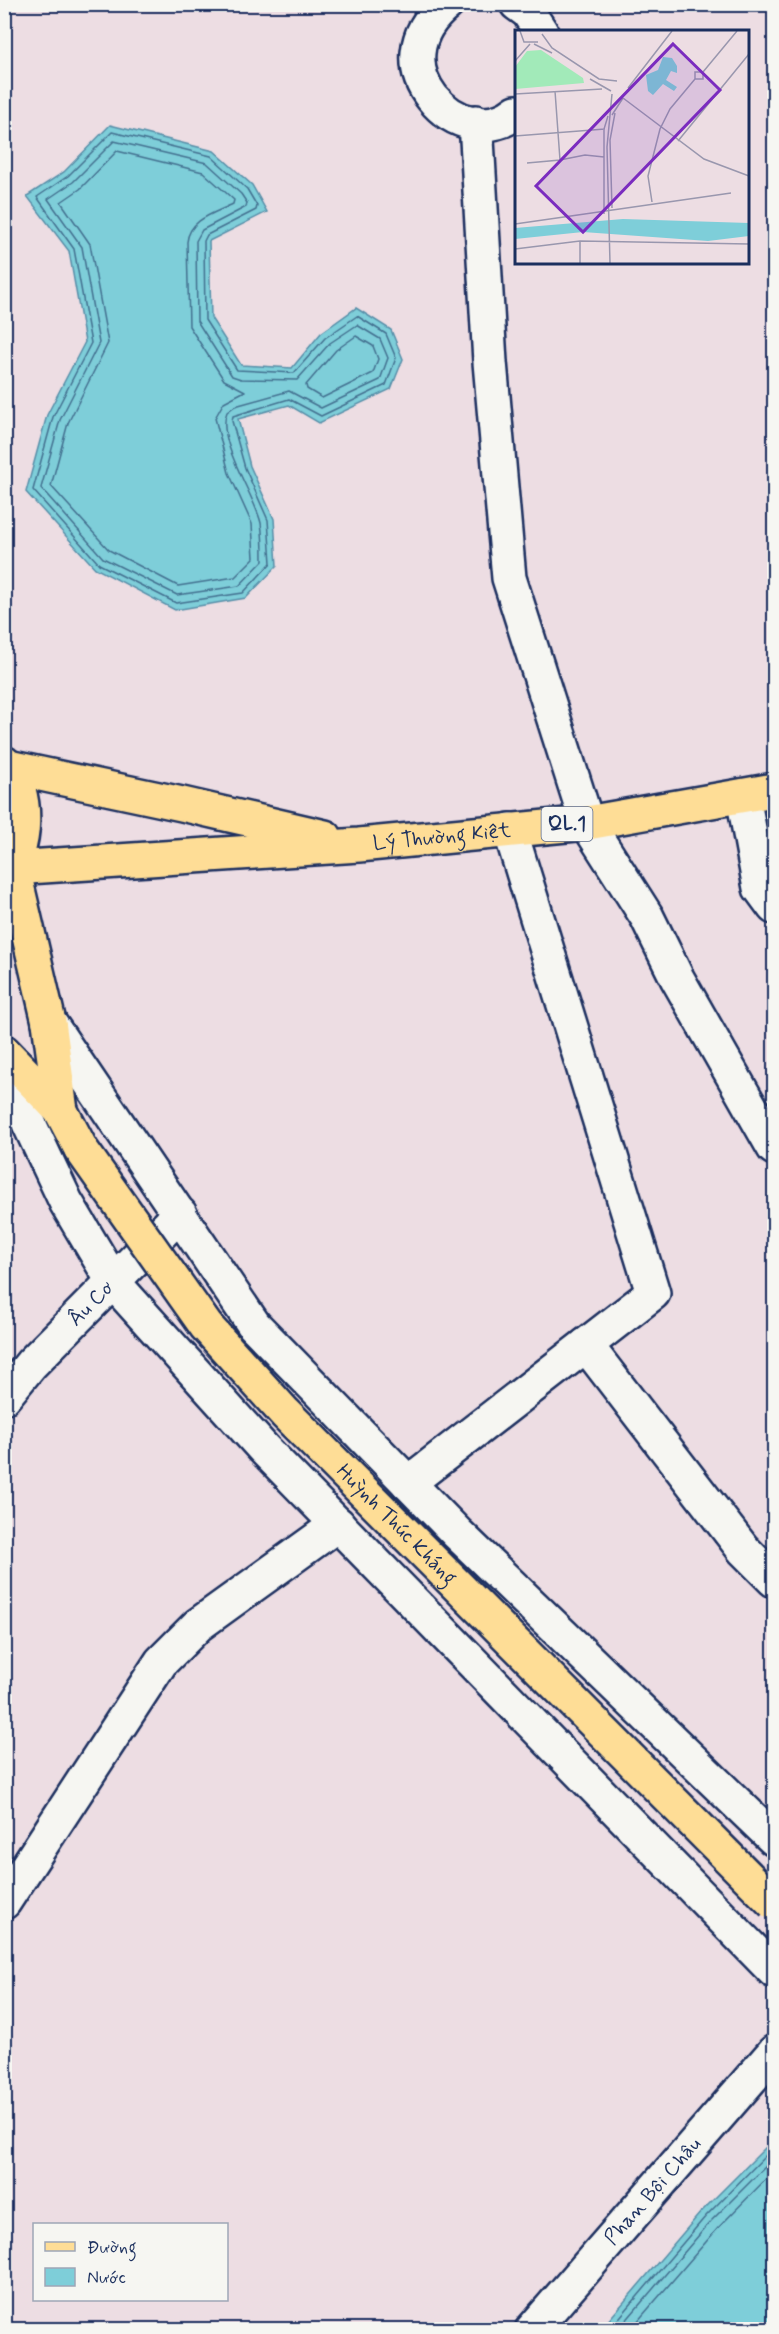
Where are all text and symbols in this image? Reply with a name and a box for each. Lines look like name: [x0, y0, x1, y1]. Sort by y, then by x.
inset map: [515, 30, 749, 264]
road number: QL.1: [542, 807, 592, 841]
street label: Lý Thường Kiệt: [372, 816, 513, 858]
street label: Âu Cơ: [62, 1274, 120, 1333]
street label: Huỳnh Thúc Kháng: [330, 1458, 463, 1593]
street label: Phan Bội Châu: [598, 2131, 708, 2251]
legend: [33, 2223, 228, 2301]
text: Đường: [87, 2236, 137, 2262]
text: Nước: [87, 2266, 126, 2290]

